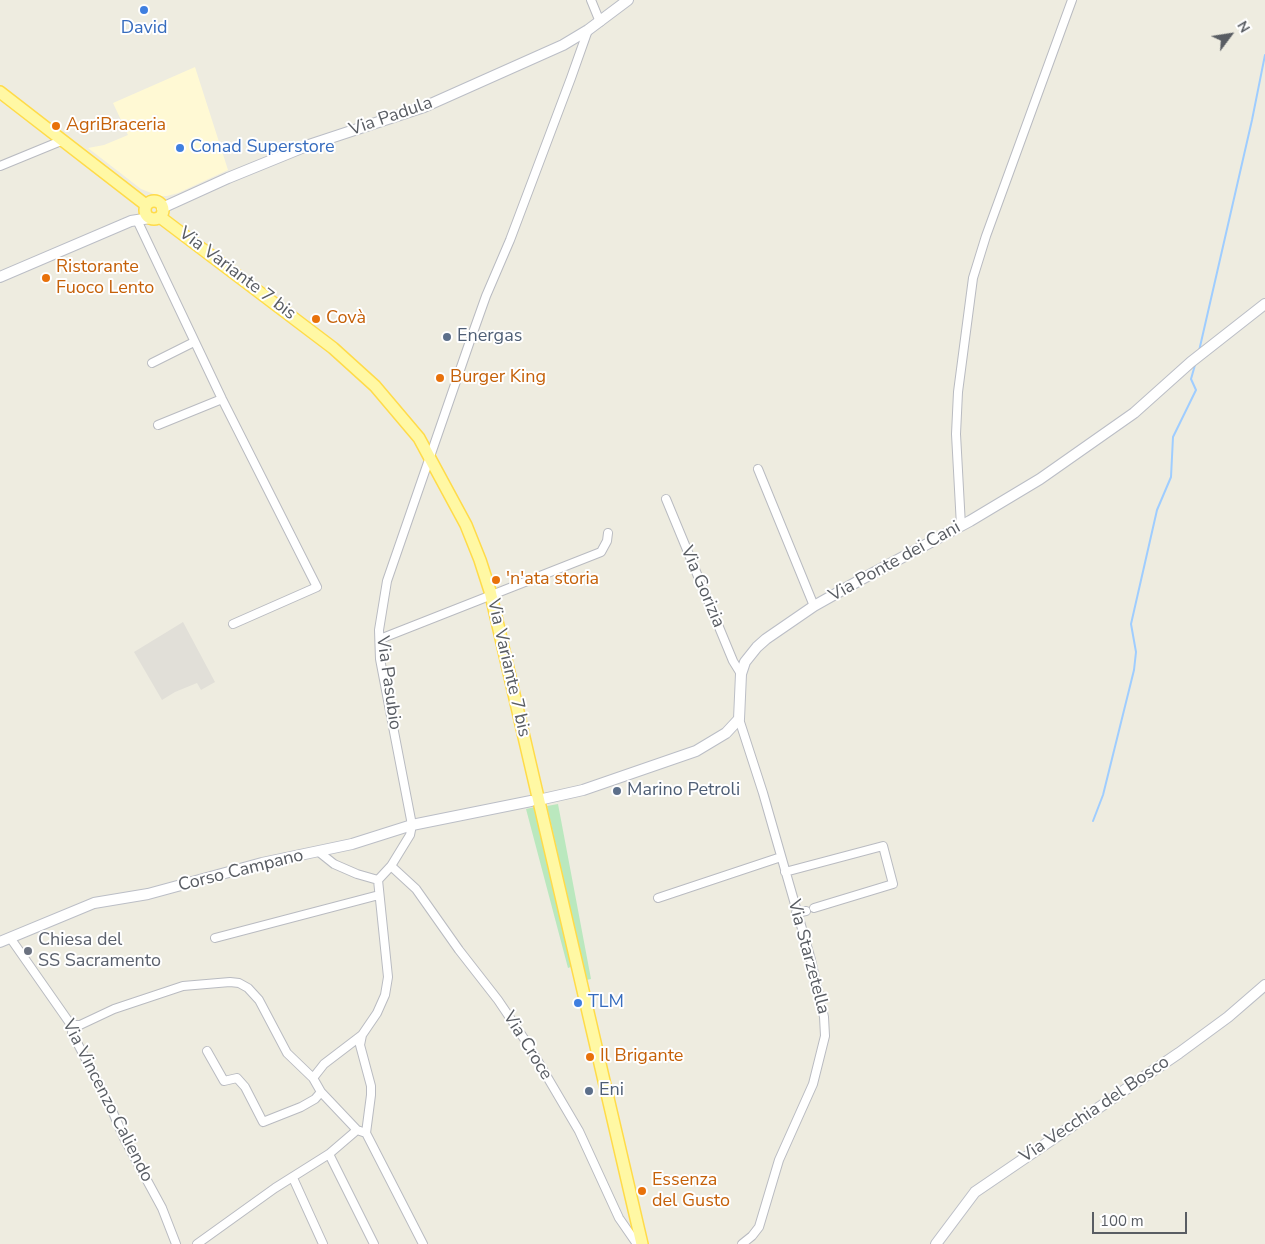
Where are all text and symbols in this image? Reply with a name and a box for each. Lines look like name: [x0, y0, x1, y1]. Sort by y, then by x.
marker: David: [138, 4, 150, 16]
north arrow: [1205, 10, 1255, 60]
place label: David: [121, 18, 167, 40]
text: N: [1232, 18, 1254, 36]
street label: Via Padula: [346, 93, 436, 141]
place label: AgriBraceria: [66, 115, 166, 137]
marker: AgriBraceria: [50, 120, 62, 132]
place label: Conad Superstore: [190, 137, 335, 159]
marker: Conad Superstore: [174, 142, 186, 154]
street label: Via Variante 7 bis: [174, 223, 300, 325]
place label: Ristorante Fuoco Lento: [56, 257, 154, 300]
marker: Ristorante Fuoco Lento: [40, 272, 52, 284]
place label: Covà: [326, 308, 366, 330]
marker: Covà: [310, 313, 322, 325]
place label: Energas: [457, 326, 522, 348]
marker: Energas: [441, 331, 453, 343]
place label: Burger King: [450, 367, 546, 389]
marker: Burger King: [434, 372, 446, 384]
street label: Via Ponte dei Cani: [825, 517, 965, 607]
street label: Via Gorizia: [675, 543, 729, 631]
place label: 'n'ata storia: [506, 569, 599, 591]
marker: 'n'ata storia: [490, 574, 502, 586]
street label: Via Variante 7 bis: [482, 597, 534, 739]
street label: Via Pasubio: [371, 635, 405, 731]
place label: Marino Petroli: [627, 780, 740, 802]
marker: Marino Petroli: [611, 785, 623, 797]
street label: Corso Campano: [176, 845, 306, 897]
street label: Via Starzetella: [782, 897, 834, 1017]
place label: Chiesa del SS Sacramento: [38, 930, 161, 972]
marker: Chiesa del SS Sacramento: [22, 945, 34, 957]
place label: TLM: [588, 992, 624, 1014]
marker: TLM: [572, 997, 584, 1009]
street label: Via Croce: [497, 1008, 557, 1084]
street label: Via Vincenzo Caliendo: [57, 1016, 157, 1186]
place label: Il Brigante: [600, 1046, 683, 1068]
marker: Il Brigante: [584, 1051, 596, 1063]
street label: Via Vecchia del Bosco: [1016, 1052, 1174, 1168]
place label: Eni: [599, 1080, 624, 1102]
marker: Eni: [583, 1085, 595, 1097]
place label: Essenza del Gusto: [652, 1170, 730, 1212]
marker: Essenza del Gusto: [636, 1185, 648, 1197]
scale bar: [1095, 1202, 1190, 1234]
text: 100 m: [1100, 1211, 1144, 1231]

